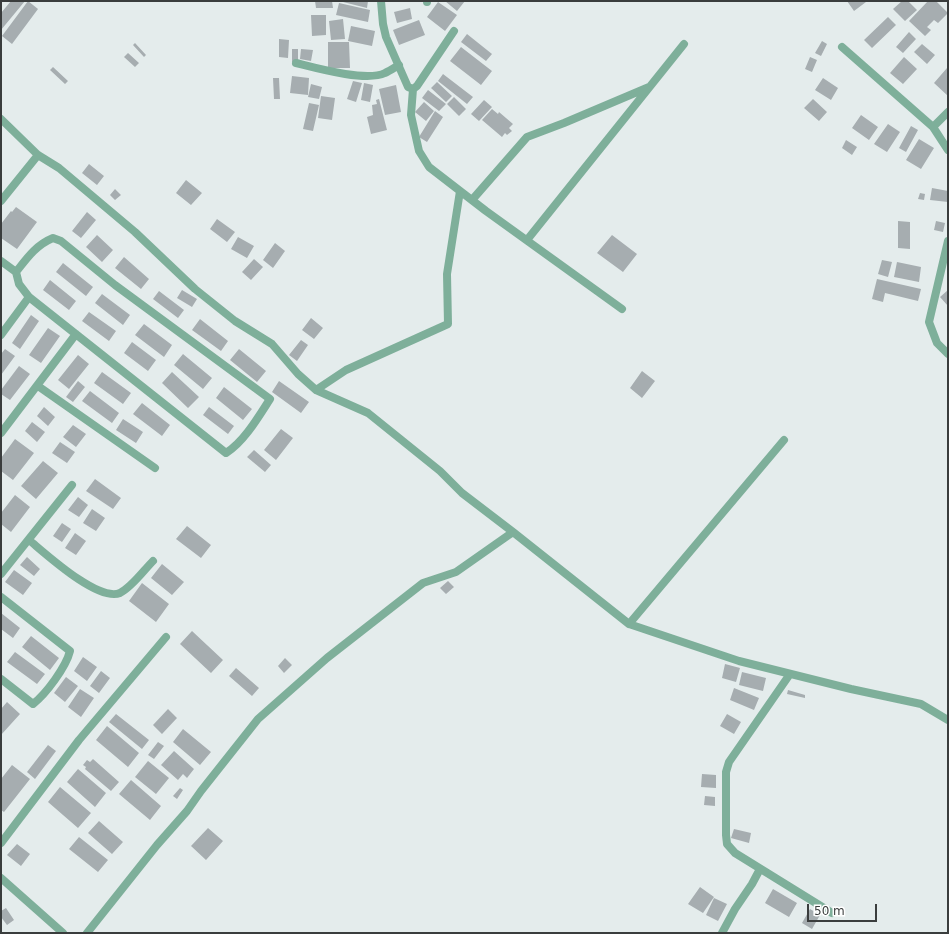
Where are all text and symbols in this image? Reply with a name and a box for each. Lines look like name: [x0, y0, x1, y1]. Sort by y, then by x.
scale bar: [809, 896, 879, 922]
text: 50 m: [814, 904, 845, 918]

